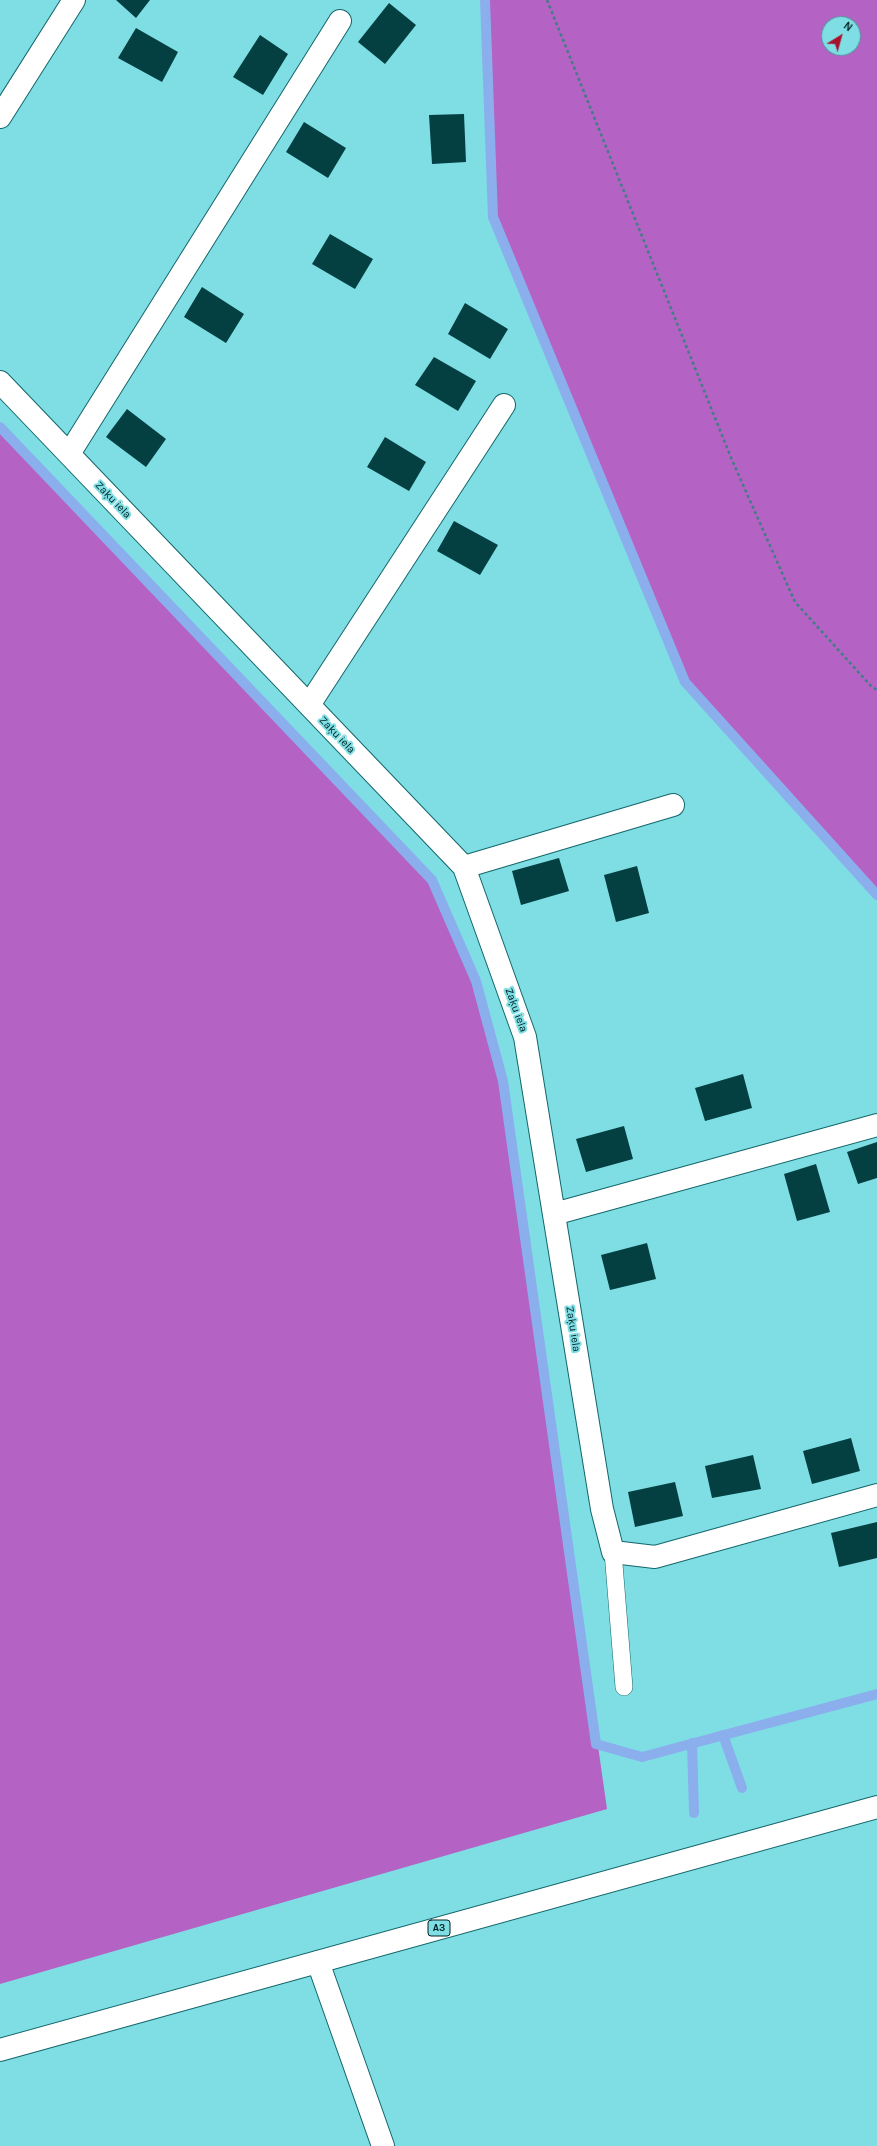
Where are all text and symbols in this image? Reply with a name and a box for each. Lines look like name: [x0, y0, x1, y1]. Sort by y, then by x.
north arrow: [821, 16, 861, 56]
text: N: [841, 19, 855, 34]
street label: Zaķu iela: [92, 479, 134, 521]
street label: Zaķu iela: [316, 714, 358, 756]
street label: Zaķu iela: [502, 986, 530, 1034]
street label: Zaķu iela: [563, 1305, 583, 1353]
road number: A3: [428, 1920, 450, 1936]

